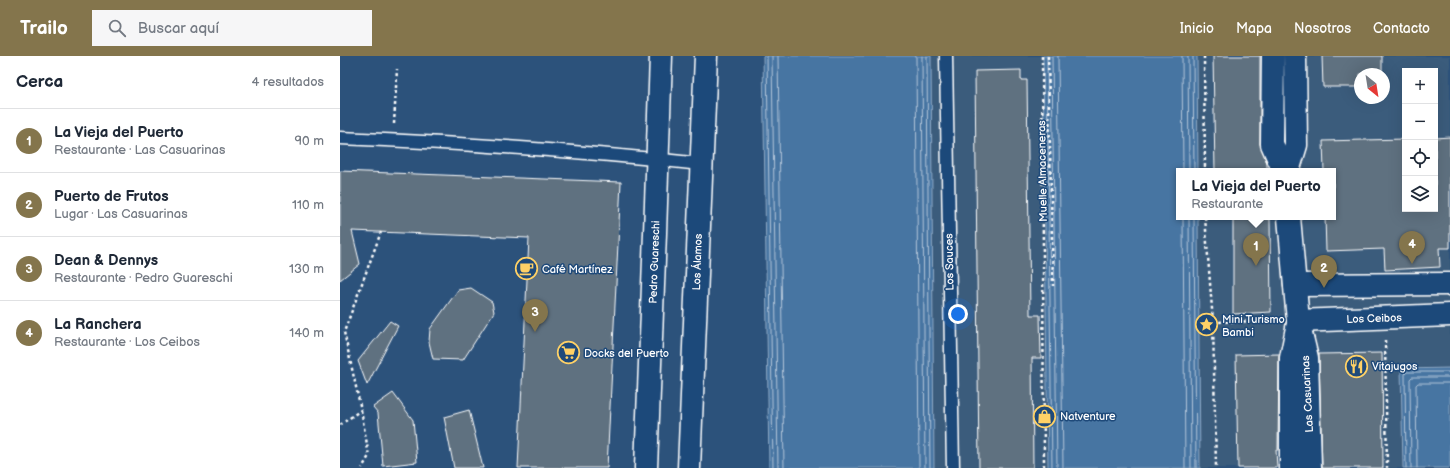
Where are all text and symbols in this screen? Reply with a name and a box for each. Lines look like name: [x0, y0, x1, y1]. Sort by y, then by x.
search box: [92, 10, 372, 46]
text: Trailo: [20, 17, 68, 40]
icon: search: [106, 17, 128, 39]
text: Buscar aquí: [138, 19, 219, 38]
text: Inicio: [1180, 20, 1214, 37]
text: Mapa: [1236, 20, 1272, 37]
text: Nosotros: [1294, 20, 1351, 37]
text: Contacto: [1373, 20, 1430, 37]
north arrow: [1354, 68, 1390, 104]
map controls: [1402, 68, 1438, 212]
button: +: [1402, 68, 1438, 104]
text: Cerca: [16, 72, 63, 92]
text: 4 resultados: [252, 74, 324, 90]
button: −: [1402, 104, 1438, 140]
street label: Muelle Almaceneras: [1035, 120, 1050, 222]
text: La Vieja del Puerto: [54, 123, 184, 142]
text: 1: [26, 133, 32, 149]
text: 90 m: [295, 133, 324, 149]
button: locate: [1402, 140, 1438, 176]
text: Restaurante · Las Casuarinas: [54, 142, 225, 158]
popup: [1176, 168, 1336, 220]
button: layers: [1402, 176, 1438, 212]
text: La Vieja del Puerto: [1191, 177, 1321, 196]
text: Puerto de Frutos: [54, 187, 169, 206]
text: Restaurante: [1191, 196, 1263, 212]
text: 2: [25, 197, 33, 213]
text: 110 m: [292, 197, 324, 213]
text: Lugar · Las Casuarinas: [54, 206, 188, 222]
street label: Pedro Guareschi: [647, 220, 662, 304]
pin: 4: [1399, 231, 1425, 264]
street label: Los Álamos: [689, 233, 705, 291]
street label: Los Sauces: [942, 233, 956, 291]
pin: 1: [1243, 233, 1269, 266]
text: Dean & Dennys: [54, 251, 158, 270]
pin: 2: [1311, 255, 1337, 288]
cafe icon: Café Martínez: [514, 256, 540, 282]
text: 3: [25, 261, 33, 277]
text: 130 m: [289, 261, 324, 277]
place label: Café Martínez: [542, 263, 613, 276]
text: Restaurante · Pedro Guareschi: [54, 270, 233, 286]
pin: 3: [522, 299, 548, 332]
your location: [948, 304, 968, 324]
street label: Los Ceibos: [1346, 311, 1403, 326]
place icon: Mini Turismo Bambi: [1194, 312, 1220, 338]
place label: Mini Turismo Bambi: [1222, 313, 1285, 339]
text: La Ranchera: [54, 315, 142, 334]
text: 4: [25, 325, 33, 341]
text: 140 m: [289, 325, 324, 341]
text: Restaurante · Los Ceibos: [54, 334, 200, 350]
supermarket icon: Docks del Puerto: [555, 340, 581, 366]
place label: Docks del Puerto: [584, 347, 669, 360]
restaurant icon: Vitajugos: [1344, 353, 1370, 379]
street label: Las Casuarinas: [1299, 355, 1316, 433]
place label: Vitajugos: [1372, 360, 1418, 373]
shop icon: Natventure: [1032, 403, 1058, 429]
place label: Natventure: [1060, 410, 1116, 423]

